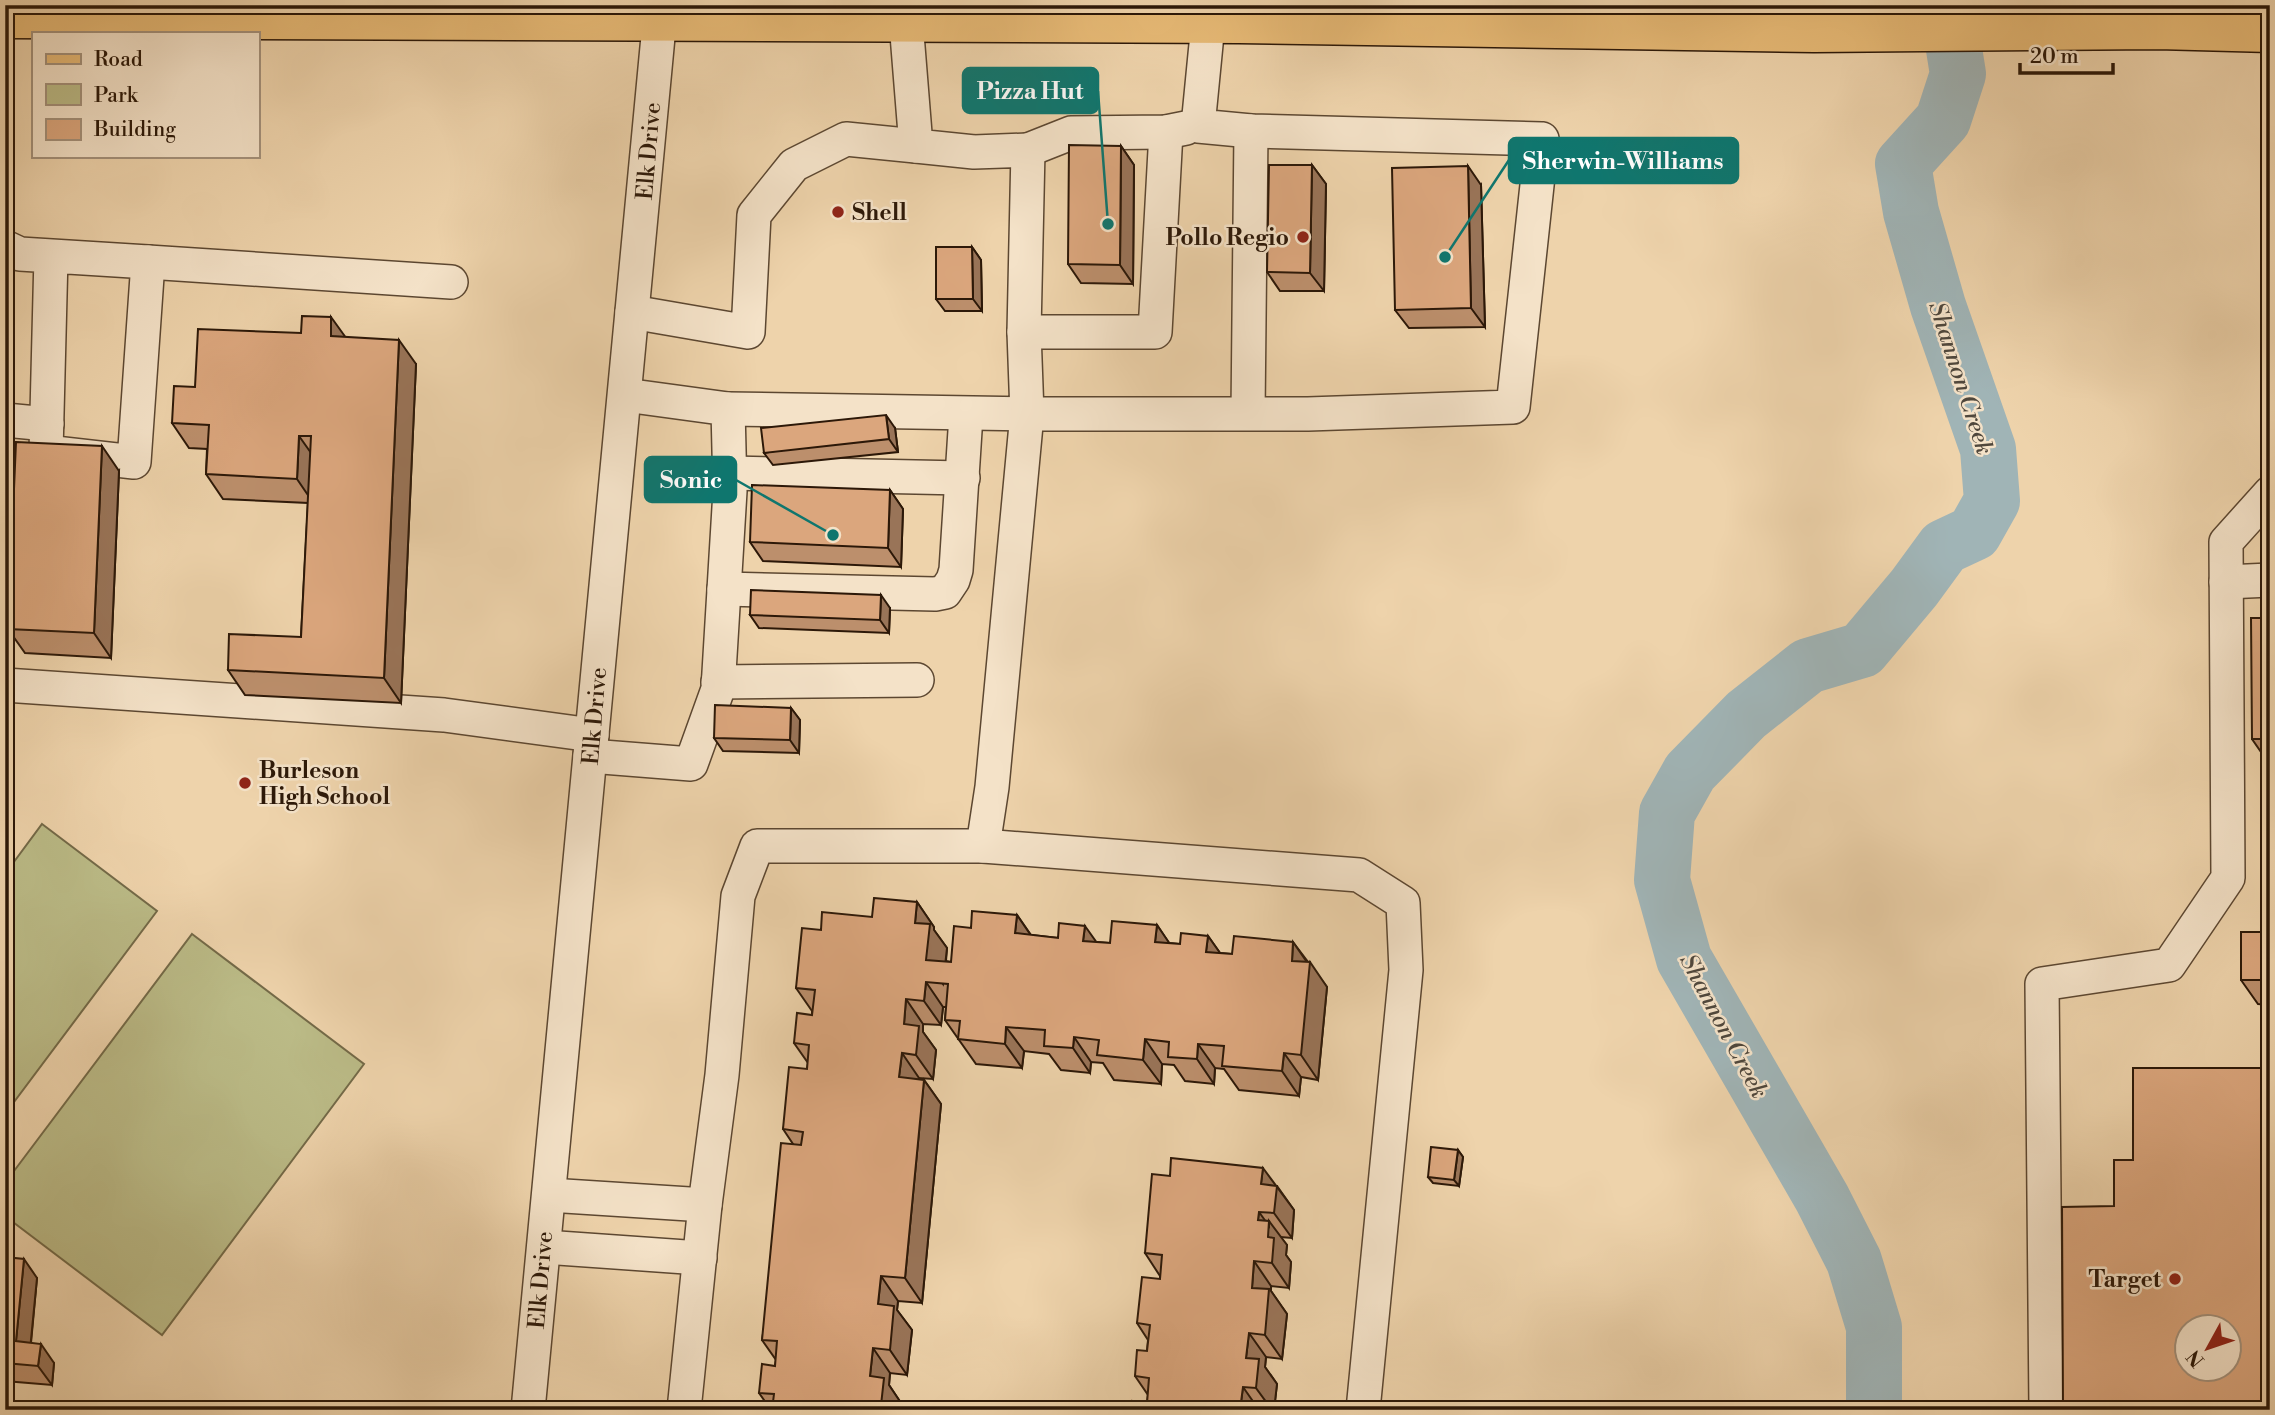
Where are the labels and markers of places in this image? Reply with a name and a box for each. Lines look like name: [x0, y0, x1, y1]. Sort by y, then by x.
callout: Pizza Hut: [963, 68, 1098, 113]
callout: Sherwin-Williams: [1509, 138, 1738, 183]
place label: Shell: [852, 199, 907, 227]
marker: Shell: [830, 204, 846, 220]
place label: Pollo Regio: [1165, 224, 1289, 252]
marker: Pollo Regio: [1295, 229, 1311, 245]
callout: Sonic: [645, 457, 736, 502]
place label: Burleson High School: [259, 757, 390, 811]
marker: Burleson High School: [237, 775, 253, 791]
place label: Target: [2089, 1266, 2162, 1294]
marker: Target: [2167, 1271, 2183, 1287]

